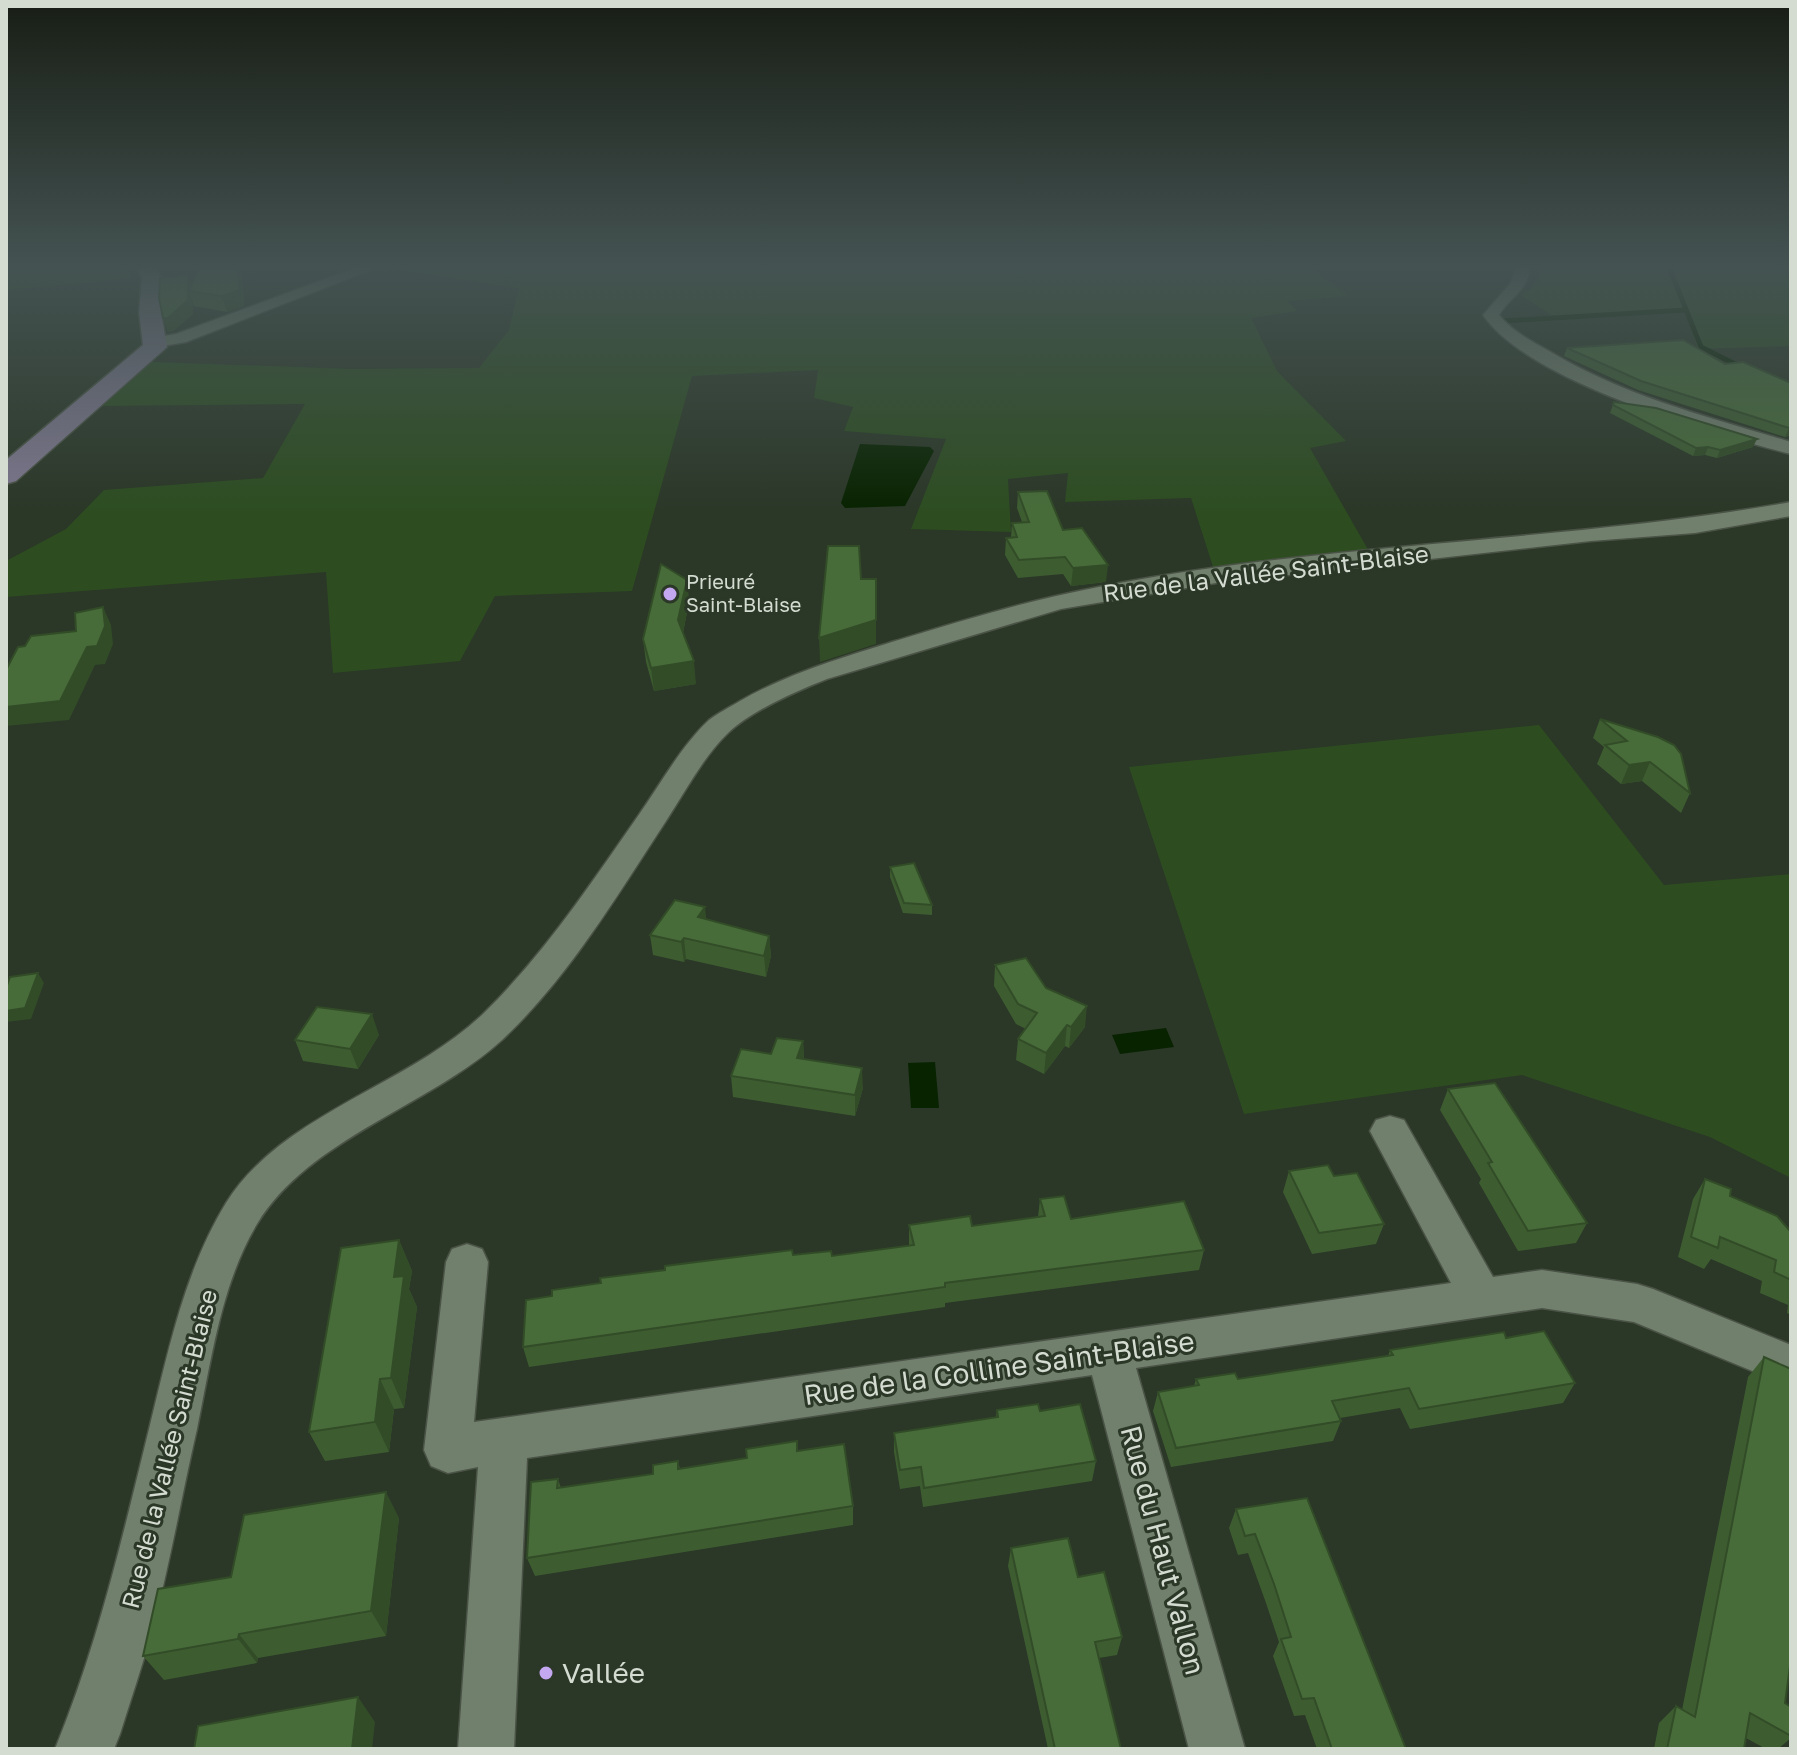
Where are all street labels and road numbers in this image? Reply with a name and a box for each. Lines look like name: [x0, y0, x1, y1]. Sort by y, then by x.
street label: Rue de la Vallée Saint-Blaise: [1101, 538, 1430, 607]
street label: Rue de la Vallée Saint-Blaise: [115, 1286, 222, 1611]
street label: Rue de la Colline Saint-Blaise: [801, 1324, 1196, 1411]
street label: Rue du Haut Vallon: [1114, 1422, 1213, 1678]

